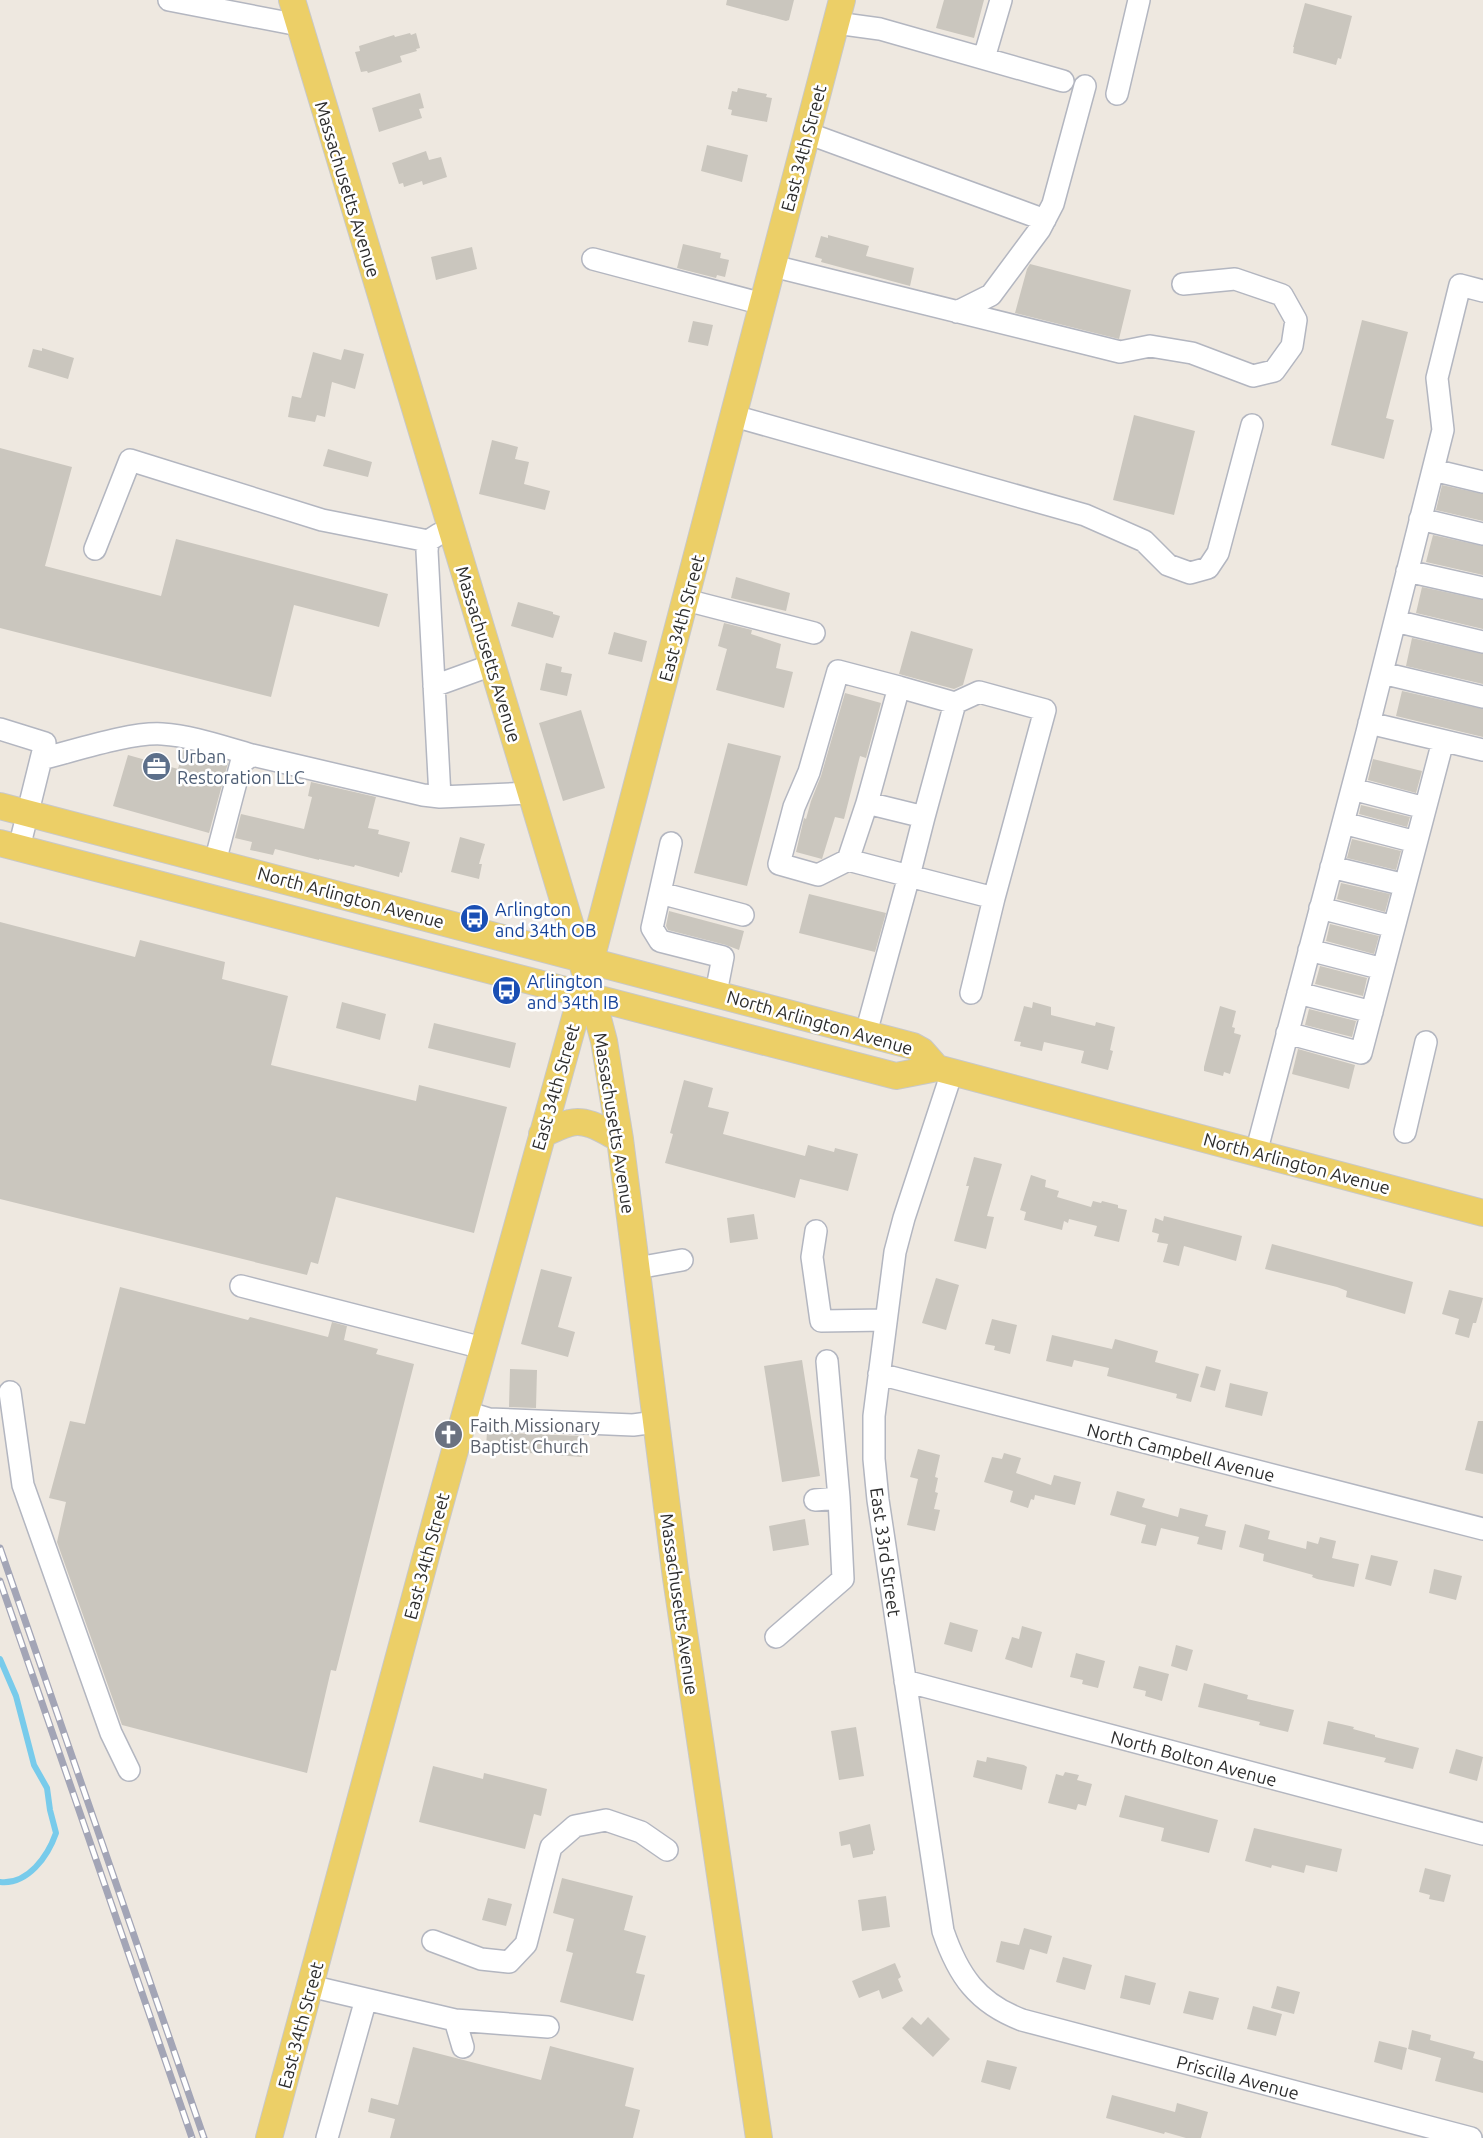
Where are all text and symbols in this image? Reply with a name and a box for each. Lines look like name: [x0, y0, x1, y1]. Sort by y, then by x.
street label: East 34th Street: [776, 82, 830, 214]
street label: Massachusetts Avenue: [312, 98, 384, 280]
street label: East 34th Street: [654, 552, 708, 684]
street label: Massachusetts Avenue: [453, 563, 525, 745]
place label: Urban Restoration LLC: [177, 746, 305, 787]
office icon: Urban Restoration LLC: [140, 750, 172, 782]
street label: North Arlington Avenue: [255, 862, 447, 932]
place label: Arlington and 34th OB: [495, 899, 596, 940]
bus stop icon: Arlington and 34th OB: [458, 903, 490, 935]
place label: Arlington and 34th IB: [527, 971, 619, 1012]
bus stop icon: Arlington and 34th IB: [490, 975, 522, 1007]
street label: North Arlington Avenue: [725, 986, 915, 1058]
street label: East 34th Street: [527, 1022, 583, 1152]
street label: Massachusetts Avenue: [591, 1031, 639, 1215]
street label: North Arlington Avenue: [1201, 1128, 1393, 1198]
place label: Faith Missionary Baptist Church: [470, 1415, 600, 1456]
church icon: Faith Missionary Baptist Church: [433, 1419, 465, 1451]
street label: North Campbell Avenue: [1085, 1419, 1277, 1485]
street label: East 33rd Street: [867, 1486, 905, 1618]
street label: East 34th Street: [399, 1490, 453, 1622]
street label: Massachusetts Avenue: [657, 1512, 703, 1696]
street label: North Bolton Avenue: [1109, 1726, 1279, 1790]
street label: East 34th Street: [273, 1959, 327, 2091]
street label: Priscilla Avenue: [1175, 2051, 1301, 2103]

